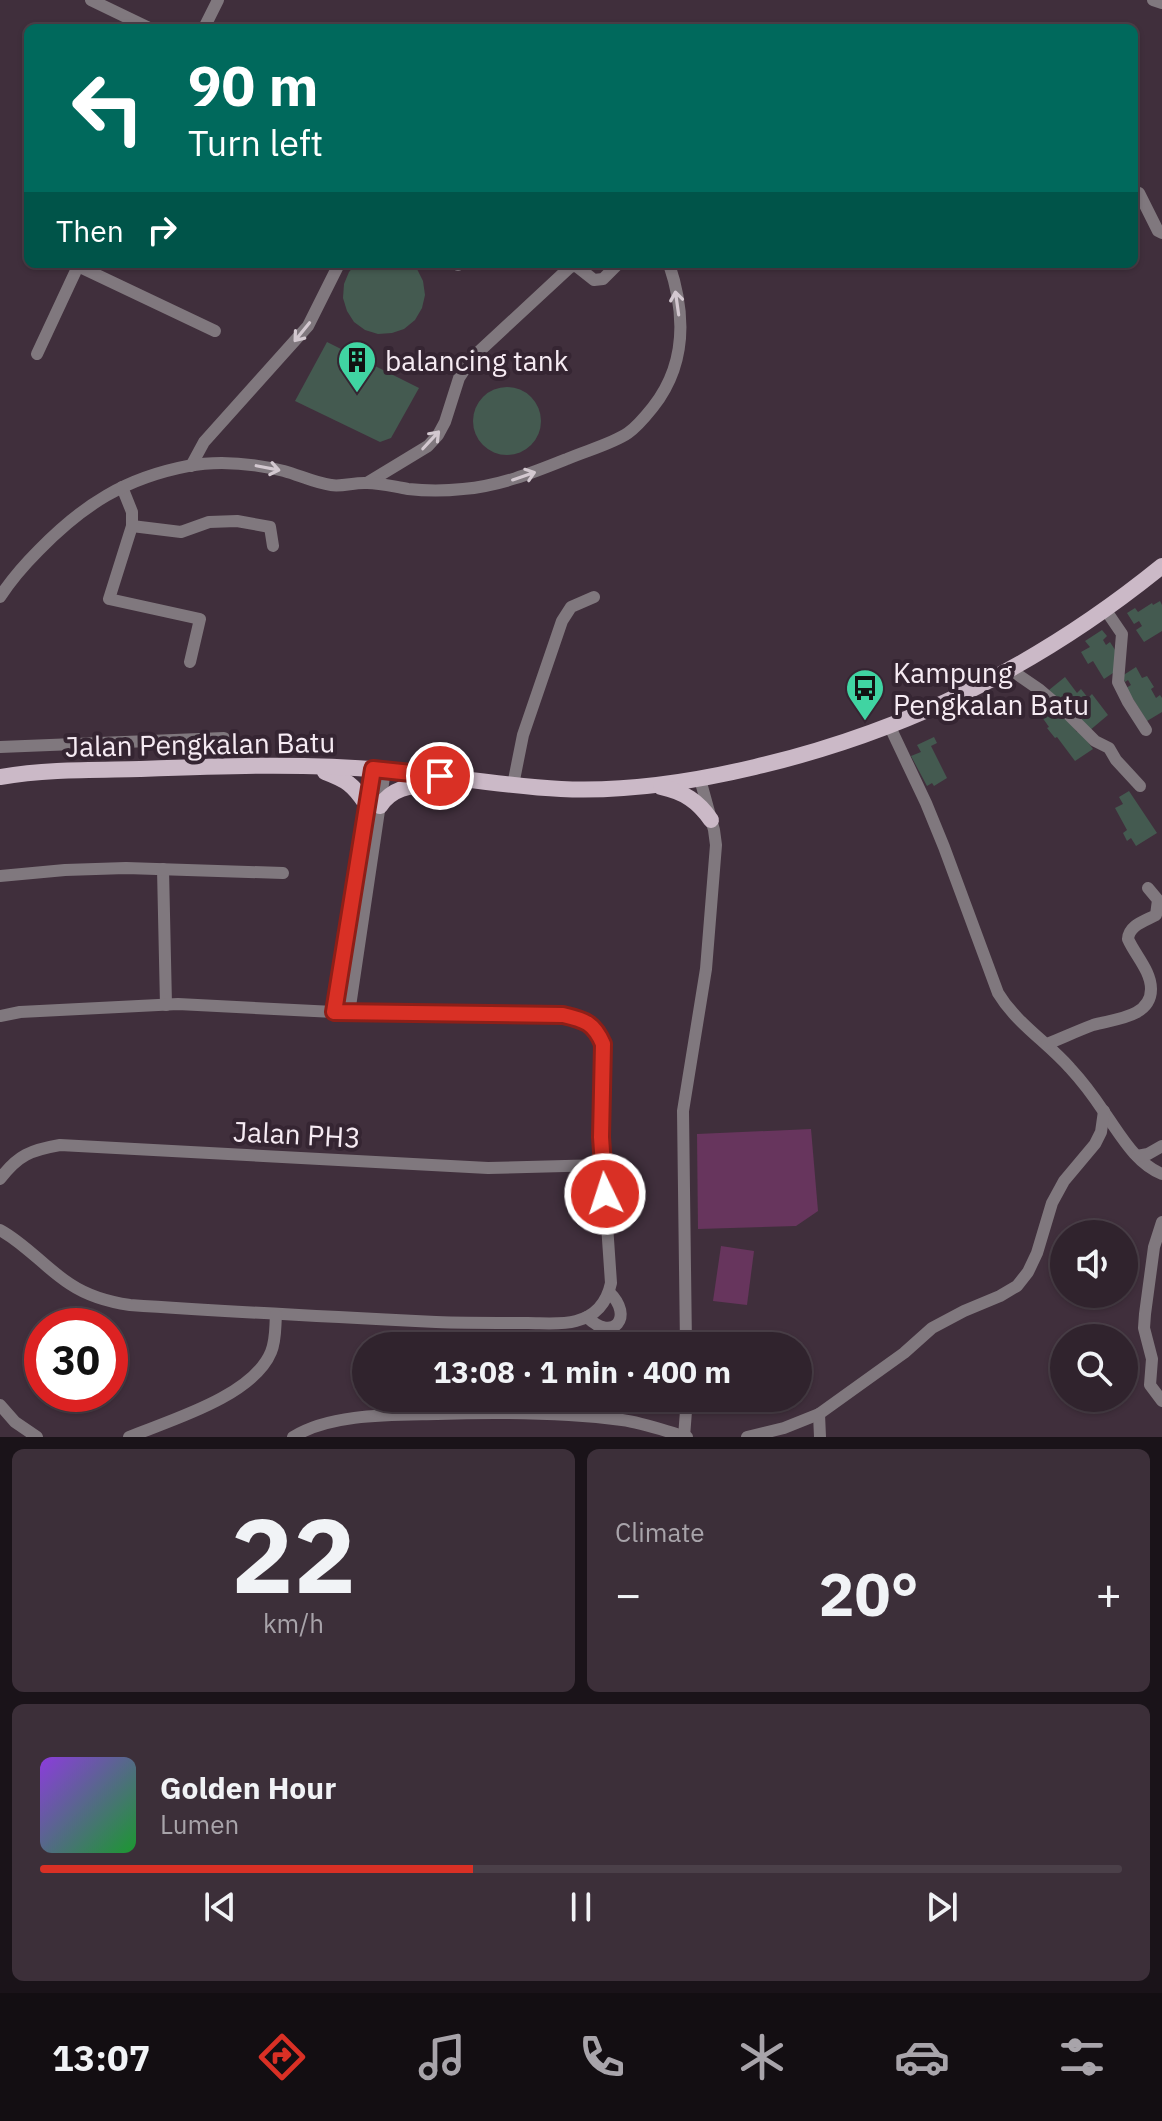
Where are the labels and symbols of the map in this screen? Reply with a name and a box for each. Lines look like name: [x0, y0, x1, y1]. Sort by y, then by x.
one-way arrow: [669, 291, 684, 316]
one-way arrow: [293, 321, 311, 342]
building icon: balancing tank: [336, 339, 378, 394]
place label: balancing tank: [385, 342, 569, 379]
one-way arrow: [422, 431, 440, 451]
one-way arrow: [255, 462, 281, 477]
one-way arrow: [511, 468, 535, 482]
place label: Kampung Pengkalan Batu: [893, 654, 1089, 723]
bus stop icon: Kampung Pengkalan Batu: [844, 667, 886, 722]
street label: Jalan Pengkalan Batu: [64, 723, 336, 765]
pin: [406, 742, 474, 810]
street label: Jalan PH3: [232, 1112, 362, 1156]
position arrow: [563, 1152, 647, 1236]
speed limit sign: 30: [24, 1308, 128, 1412]

